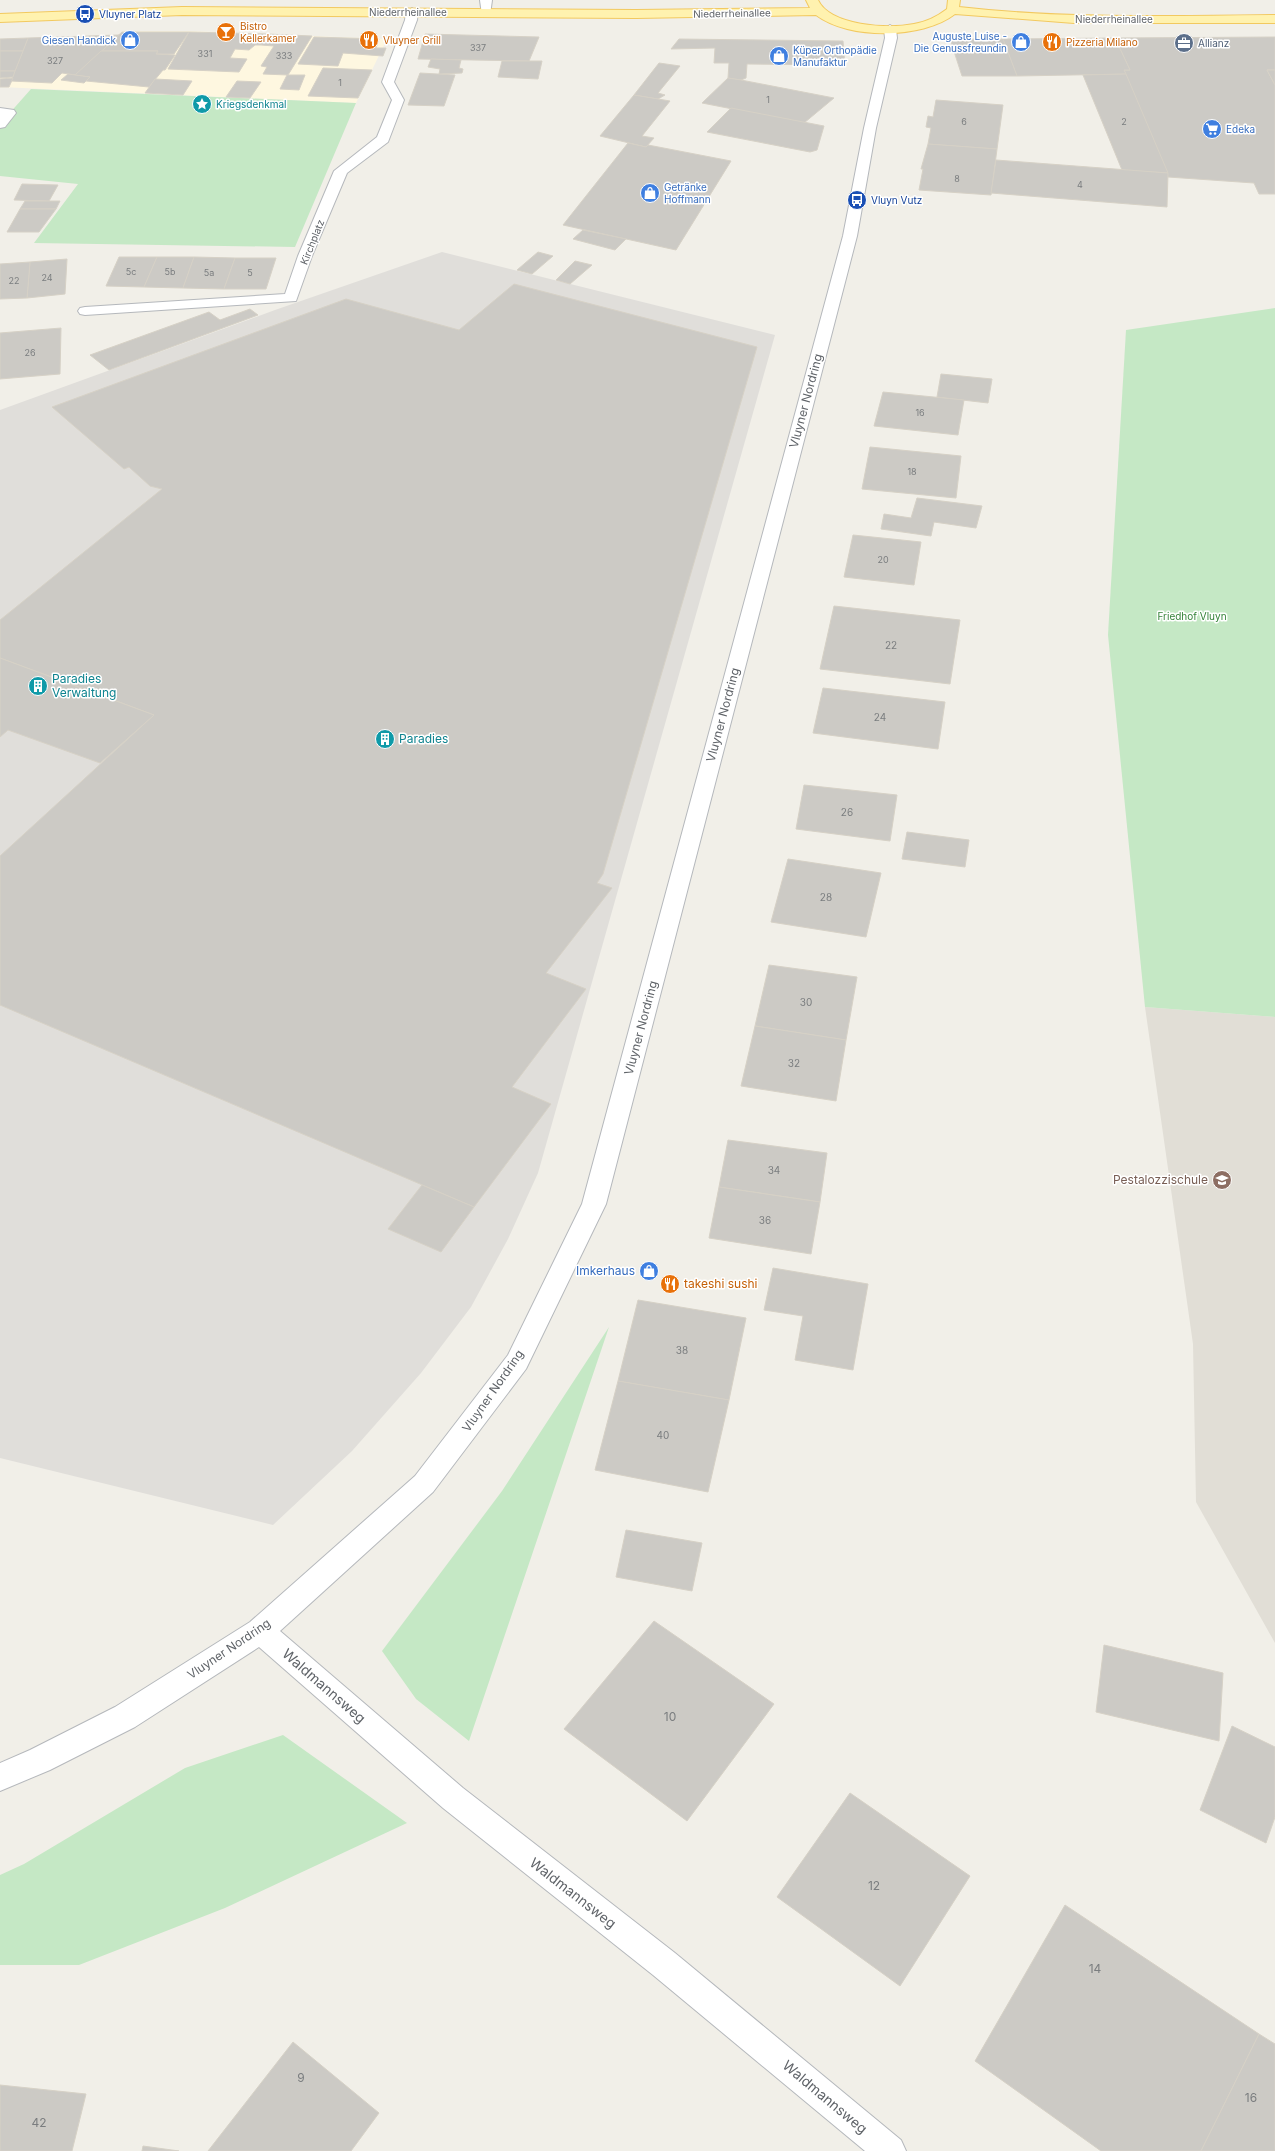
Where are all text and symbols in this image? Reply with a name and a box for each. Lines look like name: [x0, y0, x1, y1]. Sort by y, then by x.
bus stop icon: Vluyner Platz: [74, 3, 96, 25]
street label: Niederrheinallee: [369, 6, 447, 18]
street label: Niederrheinallee: [693, 6, 771, 20]
place label: Vluyner Platz: [99, 8, 161, 20]
street label: Niederrheinallee: [1075, 13, 1153, 25]
place label: Bistro Kellerkamer: [240, 20, 296, 44]
bar icon: Bistro Kellerkamer: [215, 21, 237, 43]
shop icon: Giesen Handick: [119, 29, 141, 51]
restaurant icon: Vluyner Grill: [358, 29, 380, 51]
place label: Auguste Luise - Die Genussfreundin: [914, 30, 1007, 54]
shop icon: Auguste Luise - Die Genussfreundin: [1010, 31, 1032, 53]
restaurant icon: Pizzeria Milano: [1041, 31, 1063, 53]
office icon: Allianz: [1173, 32, 1195, 54]
place label: Giesen Handick: [42, 34, 117, 46]
place label: Vluyner Grill: [383, 34, 441, 46]
place label: Pizzeria Milano: [1066, 36, 1138, 48]
place label: Allianz: [1198, 37, 1229, 49]
house number: 337: [470, 42, 486, 53]
place label: Küper Orthopädie Manufaktur: [793, 44, 877, 68]
shop icon: Küper Orthopädie Manufaktur: [768, 45, 790, 67]
house number: 331: [198, 48, 212, 59]
house number: 333: [276, 50, 293, 61]
house number: 327: [47, 55, 63, 66]
house number: 1: [338, 77, 342, 88]
place icon: Kriegsdenkmal: [191, 93, 213, 115]
house number: 1: [766, 94, 770, 105]
place label: Kriegsdenkmal: [216, 98, 286, 110]
house number: 6: [961, 116, 967, 127]
house number: 2: [1121, 116, 1127, 127]
supermarket icon: Edeka: [1201, 118, 1223, 140]
place label: Edeka: [1226, 123, 1255, 135]
house number: 8: [954, 173, 960, 184]
house number: 4: [1077, 179, 1083, 190]
place label: Getränke Hoffmann: [664, 181, 711, 205]
shop icon: Getränke Hoffmann: [639, 182, 661, 204]
bus stop icon: Vluyn Vutz: [846, 189, 868, 211]
place label: Vluyn Vutz: [871, 194, 922, 206]
street label: Kirchplatz: [298, 218, 326, 266]
house number: 5c: [126, 266, 136, 277]
house number: 5b: [165, 266, 176, 277]
house number: 5a: [204, 267, 214, 278]
house number: 5: [247, 267, 253, 278]
house number: 24: [41, 272, 53, 283]
house number: 22: [9, 275, 19, 286]
house number: 26: [24, 347, 36, 358]
street label: Vluyner Nordring: [786, 352, 825, 450]
house number: 16: [915, 407, 925, 418]
house number: 18: [907, 466, 917, 477]
house number: 20: [877, 554, 889, 565]
park label: Friedhof Vluyn: [1157, 610, 1227, 622]
house number: 22: [885, 639, 897, 651]
street label: Vluyner Nordring: [703, 666, 742, 764]
place label: Paradies Verwaltung: [52, 671, 116, 700]
building icon: Paradies Verwaltung: [27, 675, 49, 697]
house number: 24: [874, 711, 886, 723]
building icon: Paradies: [374, 728, 396, 750]
place label: Paradies: [399, 731, 448, 746]
house number: 26: [841, 806, 853, 818]
house number: 28: [820, 891, 832, 903]
street label: Vluyner Nordring: [621, 979, 660, 1077]
house number: 30: [800, 996, 812, 1008]
house number: 32: [788, 1057, 800, 1069]
house number: 34: [768, 1164, 780, 1176]
school or university icon: Pestalozzischule: [1211, 1169, 1233, 1191]
place label: Pestalozzischule: [1113, 1172, 1208, 1187]
house number: 36: [759, 1214, 771, 1226]
shop icon: Imkerhaus: [638, 1260, 660, 1282]
place label: Imkerhaus: [576, 1263, 635, 1278]
restaurant icon: takeshi sushi: [659, 1273, 681, 1295]
place label: takeshi sushi: [684, 1276, 758, 1291]
house number: 38: [676, 1344, 688, 1356]
street label: Vluyner Nordring: [459, 1347, 527, 1435]
house number: 40: [657, 1429, 669, 1441]
street label: Vluyner Nordring: [184, 1615, 273, 1682]
street label: Waldmannsweg: [279, 1645, 369, 1726]
house number: 10: [664, 1709, 676, 1724]
street label: Waldmannsweg: [527, 1854, 620, 1932]
house number: 12: [868, 1878, 880, 1893]
house number: 14: [1089, 1961, 1102, 1976]
street label: Waldmannsweg: [780, 2056, 871, 2137]
house number: 9: [297, 2070, 305, 2085]
house number: 16: [1245, 2090, 1257, 2105]
house number: 42: [31, 2115, 47, 2130]

